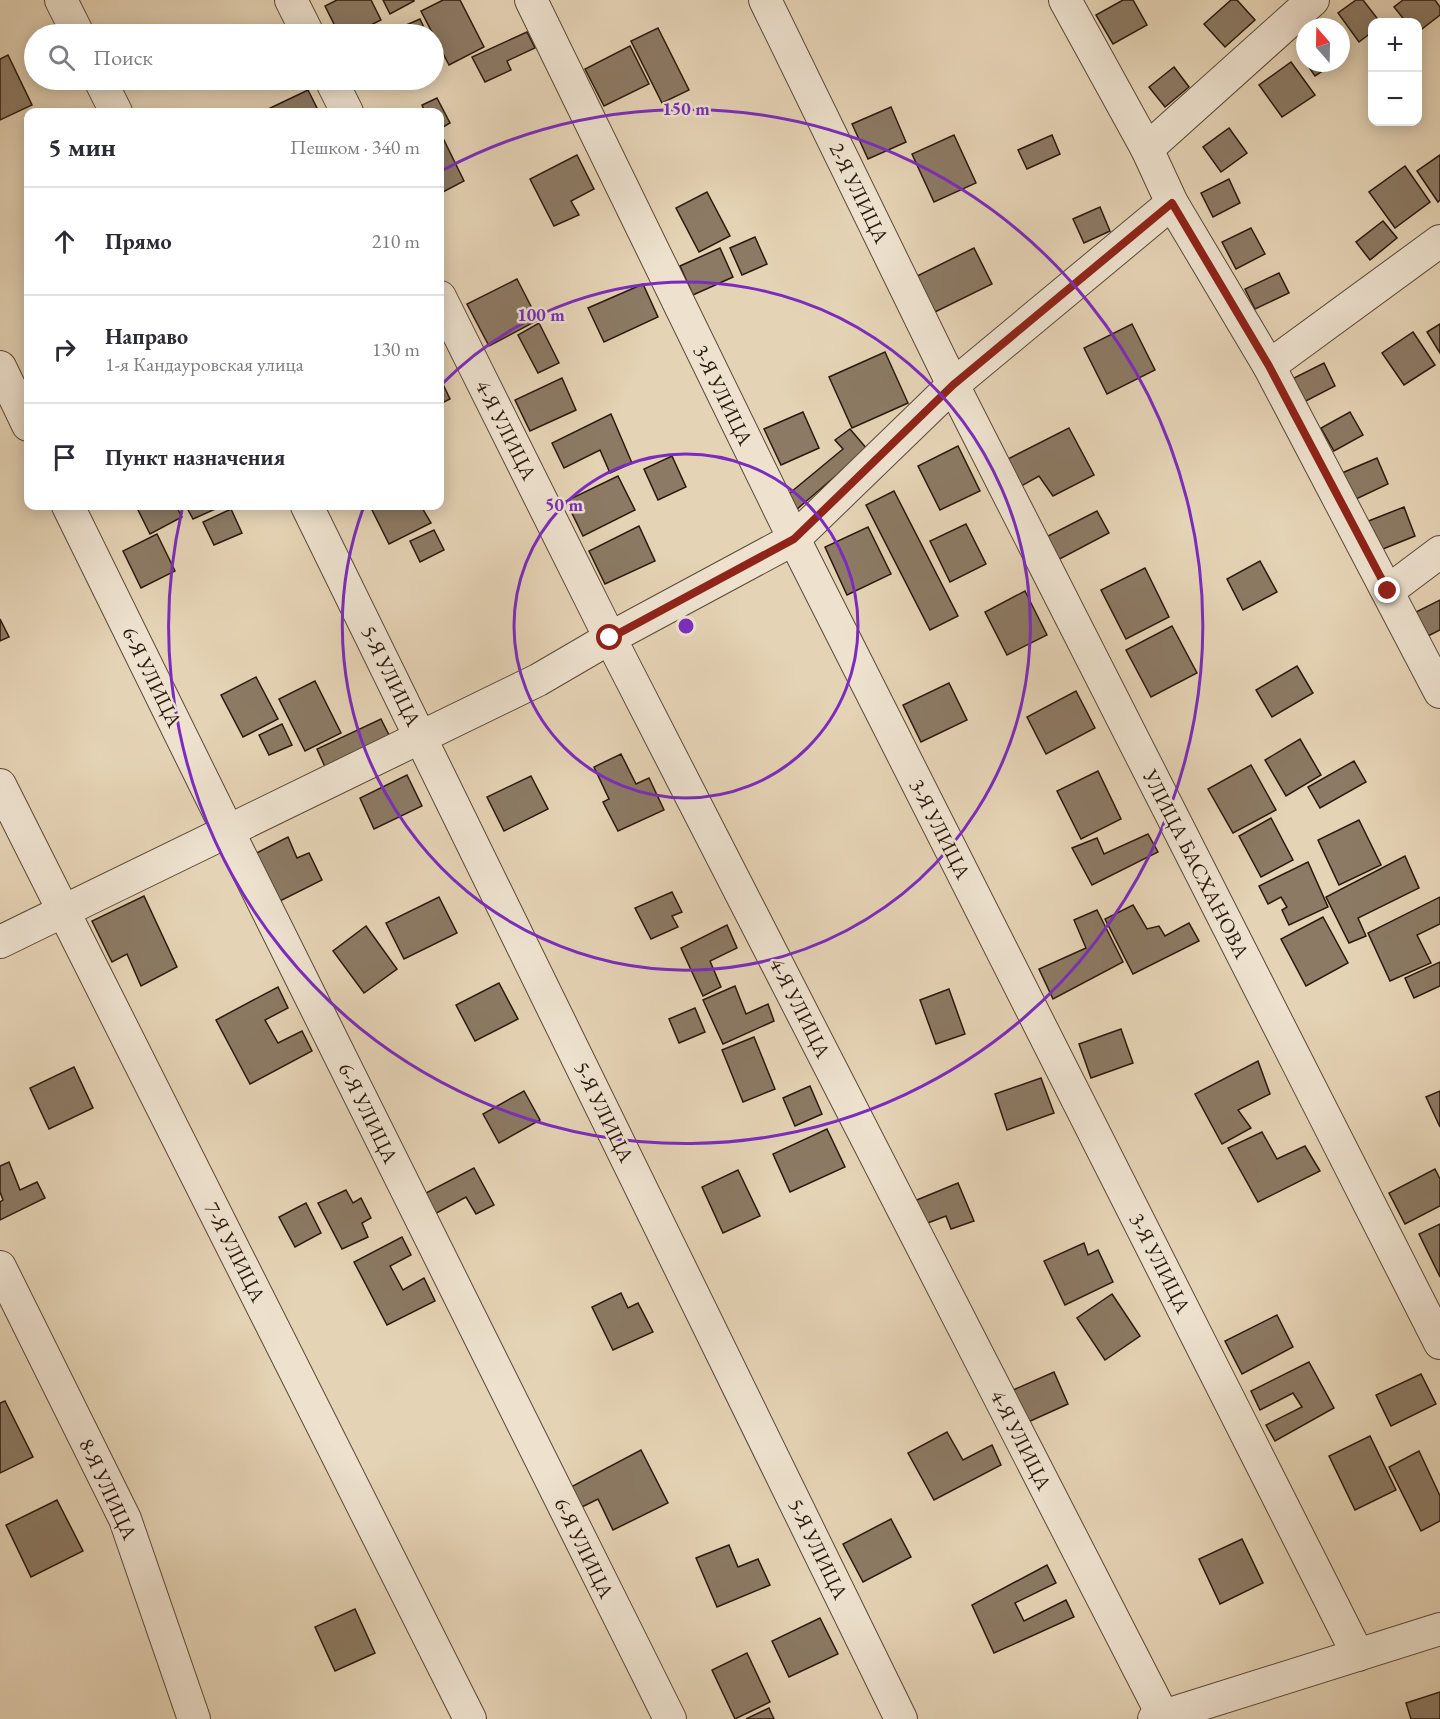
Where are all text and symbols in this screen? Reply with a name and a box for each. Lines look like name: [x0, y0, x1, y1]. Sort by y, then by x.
north arrow: [1296, 18, 1350, 72]
map controls: [1368, 18, 1422, 126]
button: +: [1368, 18, 1422, 72]
search box: [24, 24, 444, 90]
icon: search: [45, 41, 78, 74]
text: Поиск: [93, 43, 153, 72]
button: −: [1368, 72, 1422, 126]
text: 150 m: [662, 97, 710, 120]
text: 5 мин: [48, 130, 116, 164]
text: Пешком · 340 m: [290, 134, 420, 160]
street label: 2-Я УЛИЦА: [823, 138, 896, 248]
icon: ahead: [48, 225, 81, 258]
text: Прямо: [105, 227, 172, 256]
text: 210 m: [372, 228, 420, 254]
text: 100 m: [517, 303, 565, 326]
text: Направо: [105, 322, 188, 351]
icon: right: [48, 333, 81, 366]
text: 130 m: [372, 336, 420, 362]
street label: 3-Я УЛИЦА: [687, 340, 760, 450]
text: 1-я Кандауровская улица: [105, 351, 304, 377]
street label: 4-Я УЛИЦА: [470, 375, 543, 485]
icon: arrive: [48, 441, 81, 474]
text: Пункт назначения: [105, 443, 285, 472]
text: 50 m: [545, 493, 583, 516]
route end: [1374, 577, 1400, 603]
centre of rings: [676, 616, 696, 636]
street label: 5-Я УЛИЦА: [355, 621, 428, 731]
street label: 6-Я УЛИЦА: [116, 622, 189, 732]
route start: [596, 624, 622, 650]
street label: УЛИЦА БАСХАНОВА: [1137, 764, 1256, 963]
street label: 3-Я УЛИЦА: [904, 774, 977, 884]
street label: 4-Я УЛИЦА: [764, 953, 837, 1063]
street label: 5-Я УЛИЦА: [568, 1057, 641, 1167]
street label: 6-Я УЛИЦА: [332, 1058, 405, 1168]
street label: 7-Я УЛИЦА: [199, 1197, 272, 1307]
street label: 3-Я УЛИЦА: [1124, 1208, 1197, 1318]
street label: 4-Я УЛИЦА: [985, 1385, 1058, 1495]
street label: 8-Я УЛИЦА: [73, 1434, 144, 1544]
street label: 6-Я УЛИЦА: [548, 1493, 621, 1603]
street label: 5-Я УЛИЦА: [782, 1494, 855, 1604]

